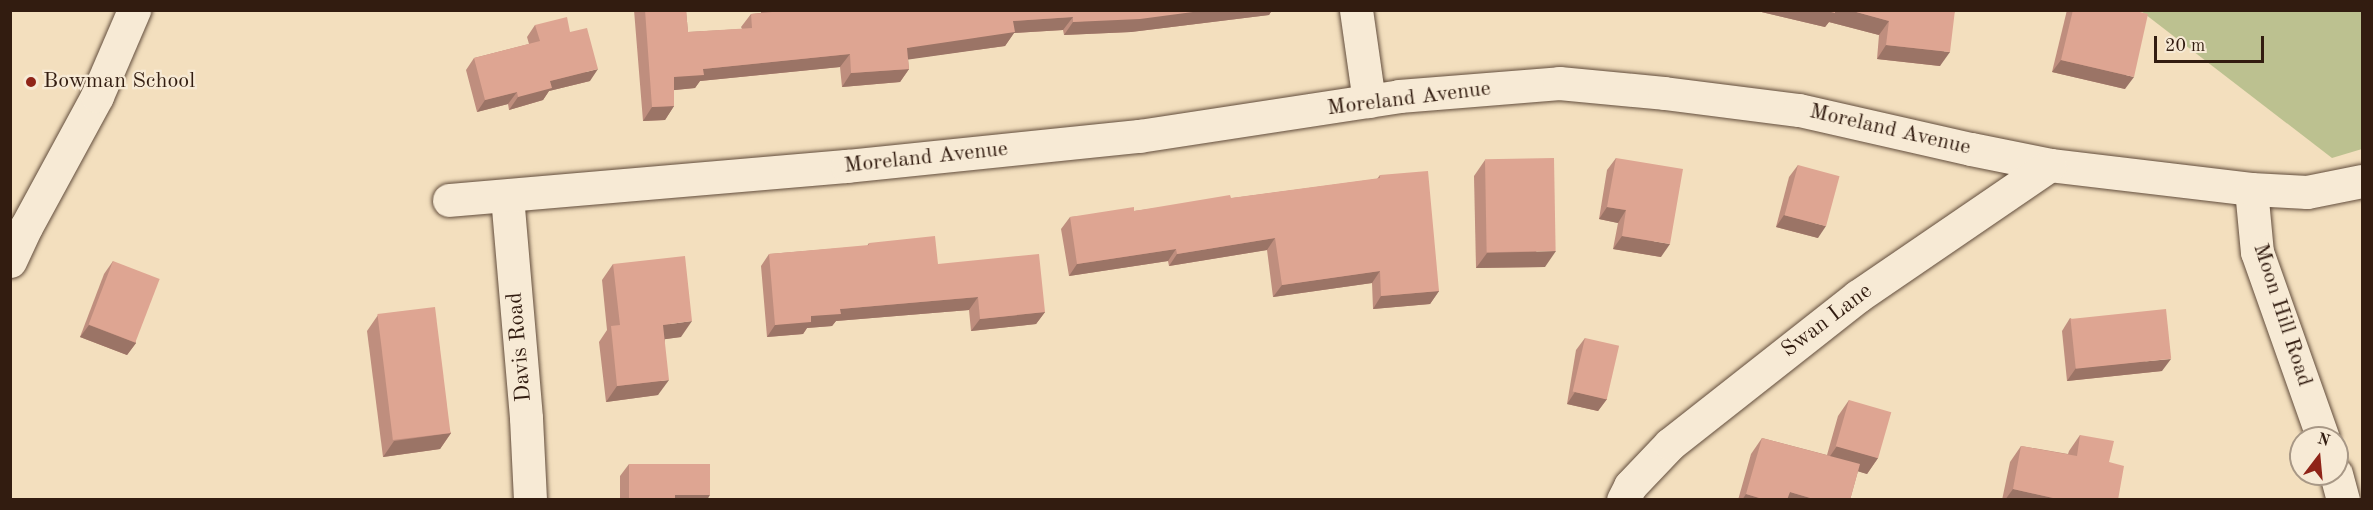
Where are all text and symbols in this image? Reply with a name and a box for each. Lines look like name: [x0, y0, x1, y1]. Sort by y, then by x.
scale bar: [2157, 24, 2266, 62]
text: 20 m: [2165, 37, 2205, 55]
place label: Bowman School: [43, 69, 195, 95]
marker: Bowman School: [24, 75, 38, 89]
street label: Moreland Avenue: [1326, 76, 1492, 122]
street label: Moreland Avenue: [1807, 99, 1973, 161]
street label: Moreland Avenue: [843, 136, 1009, 180]
street label: Moon Hill Road: [2246, 240, 2318, 390]
street label: Swan Lane: [1777, 278, 1877, 364]
street label: Davis Road: [502, 291, 538, 403]
north arrow: [2289, 426, 2349, 486]
text: N: [2315, 431, 2331, 450]

